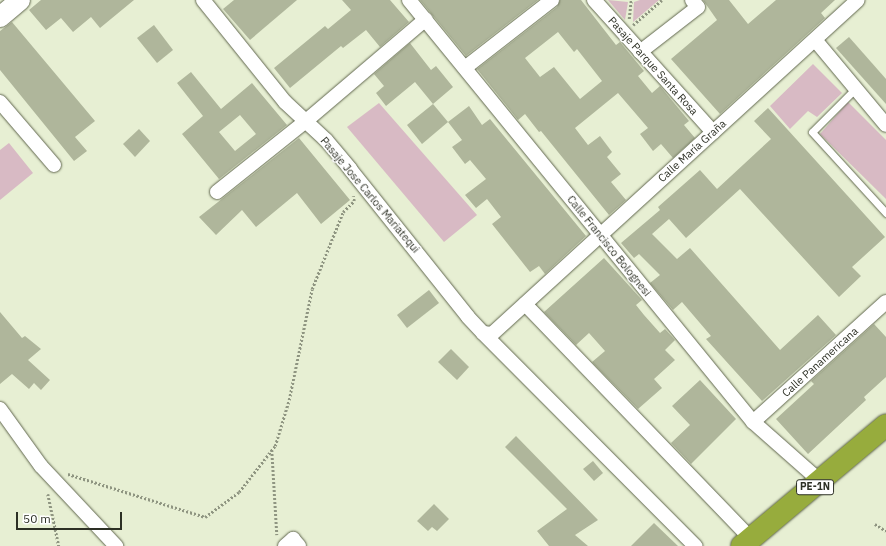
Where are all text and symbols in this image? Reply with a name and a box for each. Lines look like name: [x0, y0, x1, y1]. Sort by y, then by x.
street label: Pasaje Parque Santa Rosa: [605, 14, 701, 118]
street label: Calle María Graña: [655, 117, 729, 185]
street label: Pasaje Jose Carlos Mariatequi: [318, 134, 422, 256]
street label: Calle Francisco Bolognesi: [564, 193, 654, 299]
street label: Calle Panamericana: [779, 324, 861, 400]
road number: PE-1N: [796, 479, 834, 495]
scale bar: [18, 504, 124, 530]
text: 50 m: [23, 511, 51, 526]

